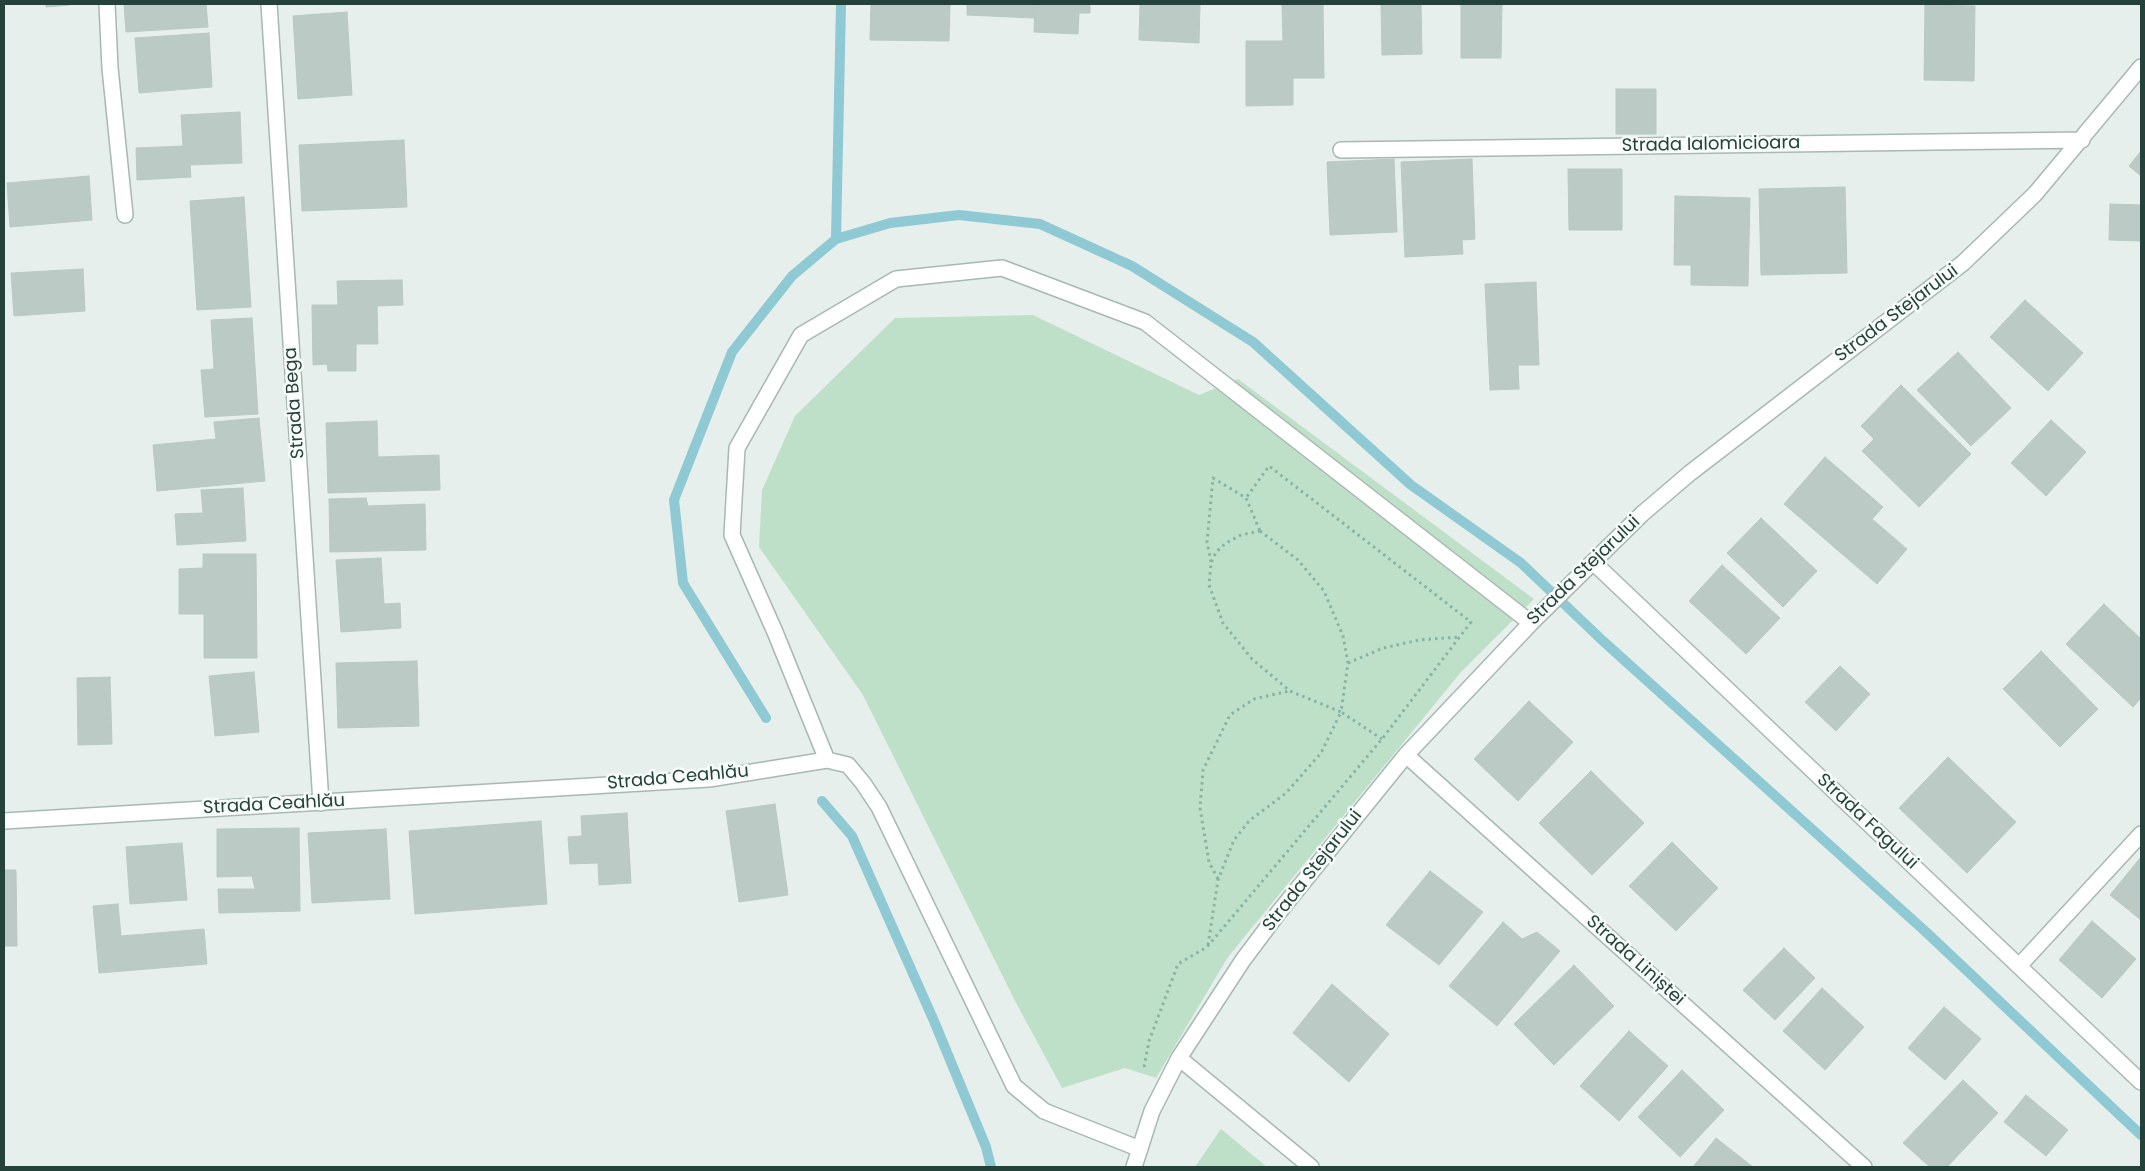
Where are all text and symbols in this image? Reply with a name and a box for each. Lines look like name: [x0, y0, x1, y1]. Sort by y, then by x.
street label: Strada Ialomicioara: [1622, 133, 1800, 157]
street label: Strada Stejarului: [1831, 261, 1963, 367]
street label: Strada Bega: [280, 347, 310, 459]
street label: Strada Stejarului: [1523, 512, 1645, 630]
street label: Strada Ceahlău: [606, 761, 750, 795]
street label: Strada Fagului: [1812, 770, 1922, 874]
street label: Strada Ceahlău: [203, 790, 345, 820]
street label: Strada Stejarului: [1259, 806, 1367, 936]
street label: Strada Liniștei: [1581, 911, 1689, 1011]

